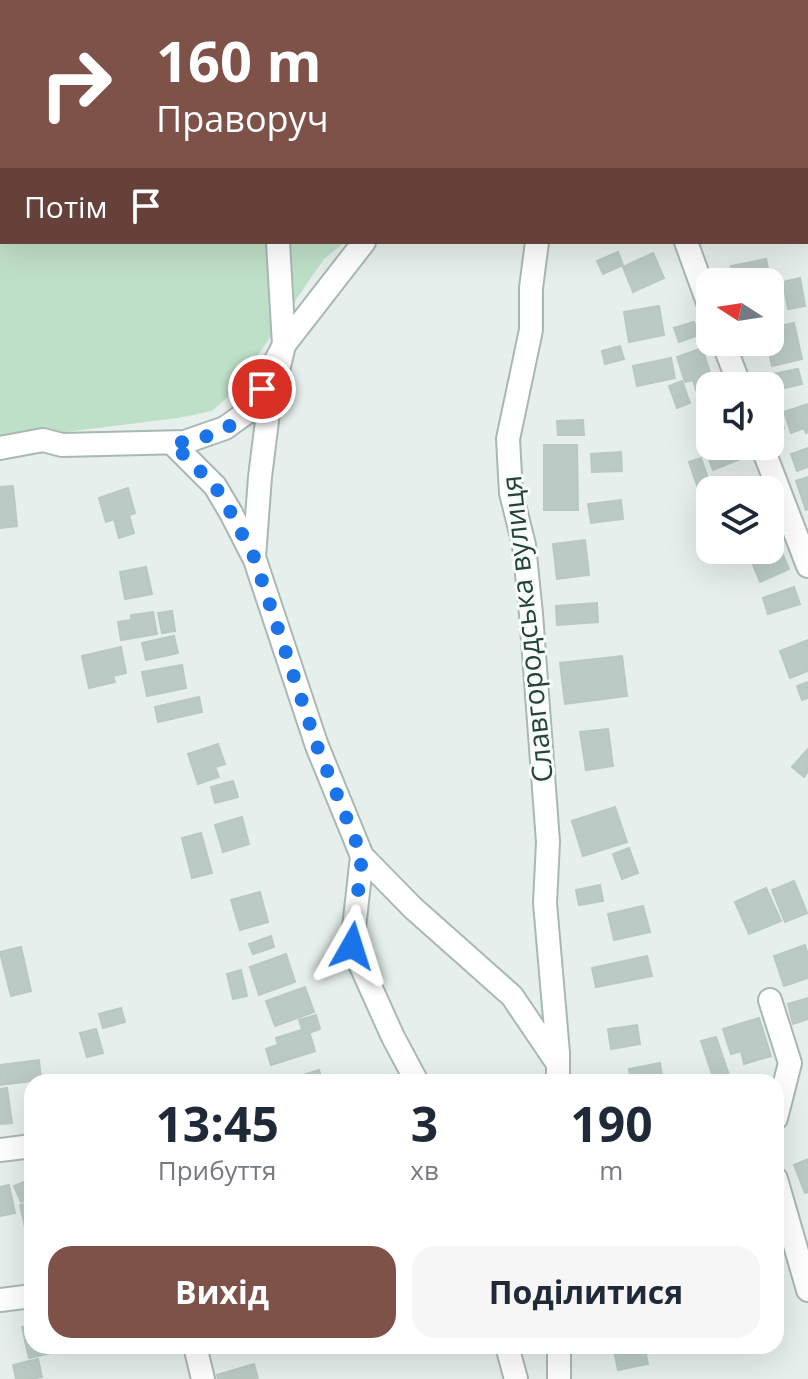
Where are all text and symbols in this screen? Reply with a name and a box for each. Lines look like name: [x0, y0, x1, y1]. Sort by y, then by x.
text: 160 m: [156, 22, 322, 98]
icon: right: [24, 32, 128, 136]
text: Праворуч: [156, 94, 328, 143]
icon: arrive: [124, 184, 168, 228]
text: Потім: [24, 186, 108, 227]
north arrow: [696, 268, 784, 356]
map controls: [696, 268, 784, 564]
pin: [228, 355, 296, 423]
icon: arrive: [240, 367, 284, 411]
button: sound: [696, 372, 784, 460]
street label: Славгородська вулиця: [491, 474, 561, 784]
button: layers: [696, 476, 784, 564]
position arrow: [310, 904, 394, 988]
text: 13:45: [155, 1091, 279, 1156]
text: 3: [411, 1091, 438, 1156]
text: 190: [570, 1091, 653, 1156]
text: Прибуття: [158, 1152, 277, 1188]
text: хв: [410, 1152, 439, 1188]
text: m: [599, 1152, 623, 1188]
button: Вихід: [48, 1246, 396, 1338]
button: Поділитися: [412, 1246, 760, 1338]

